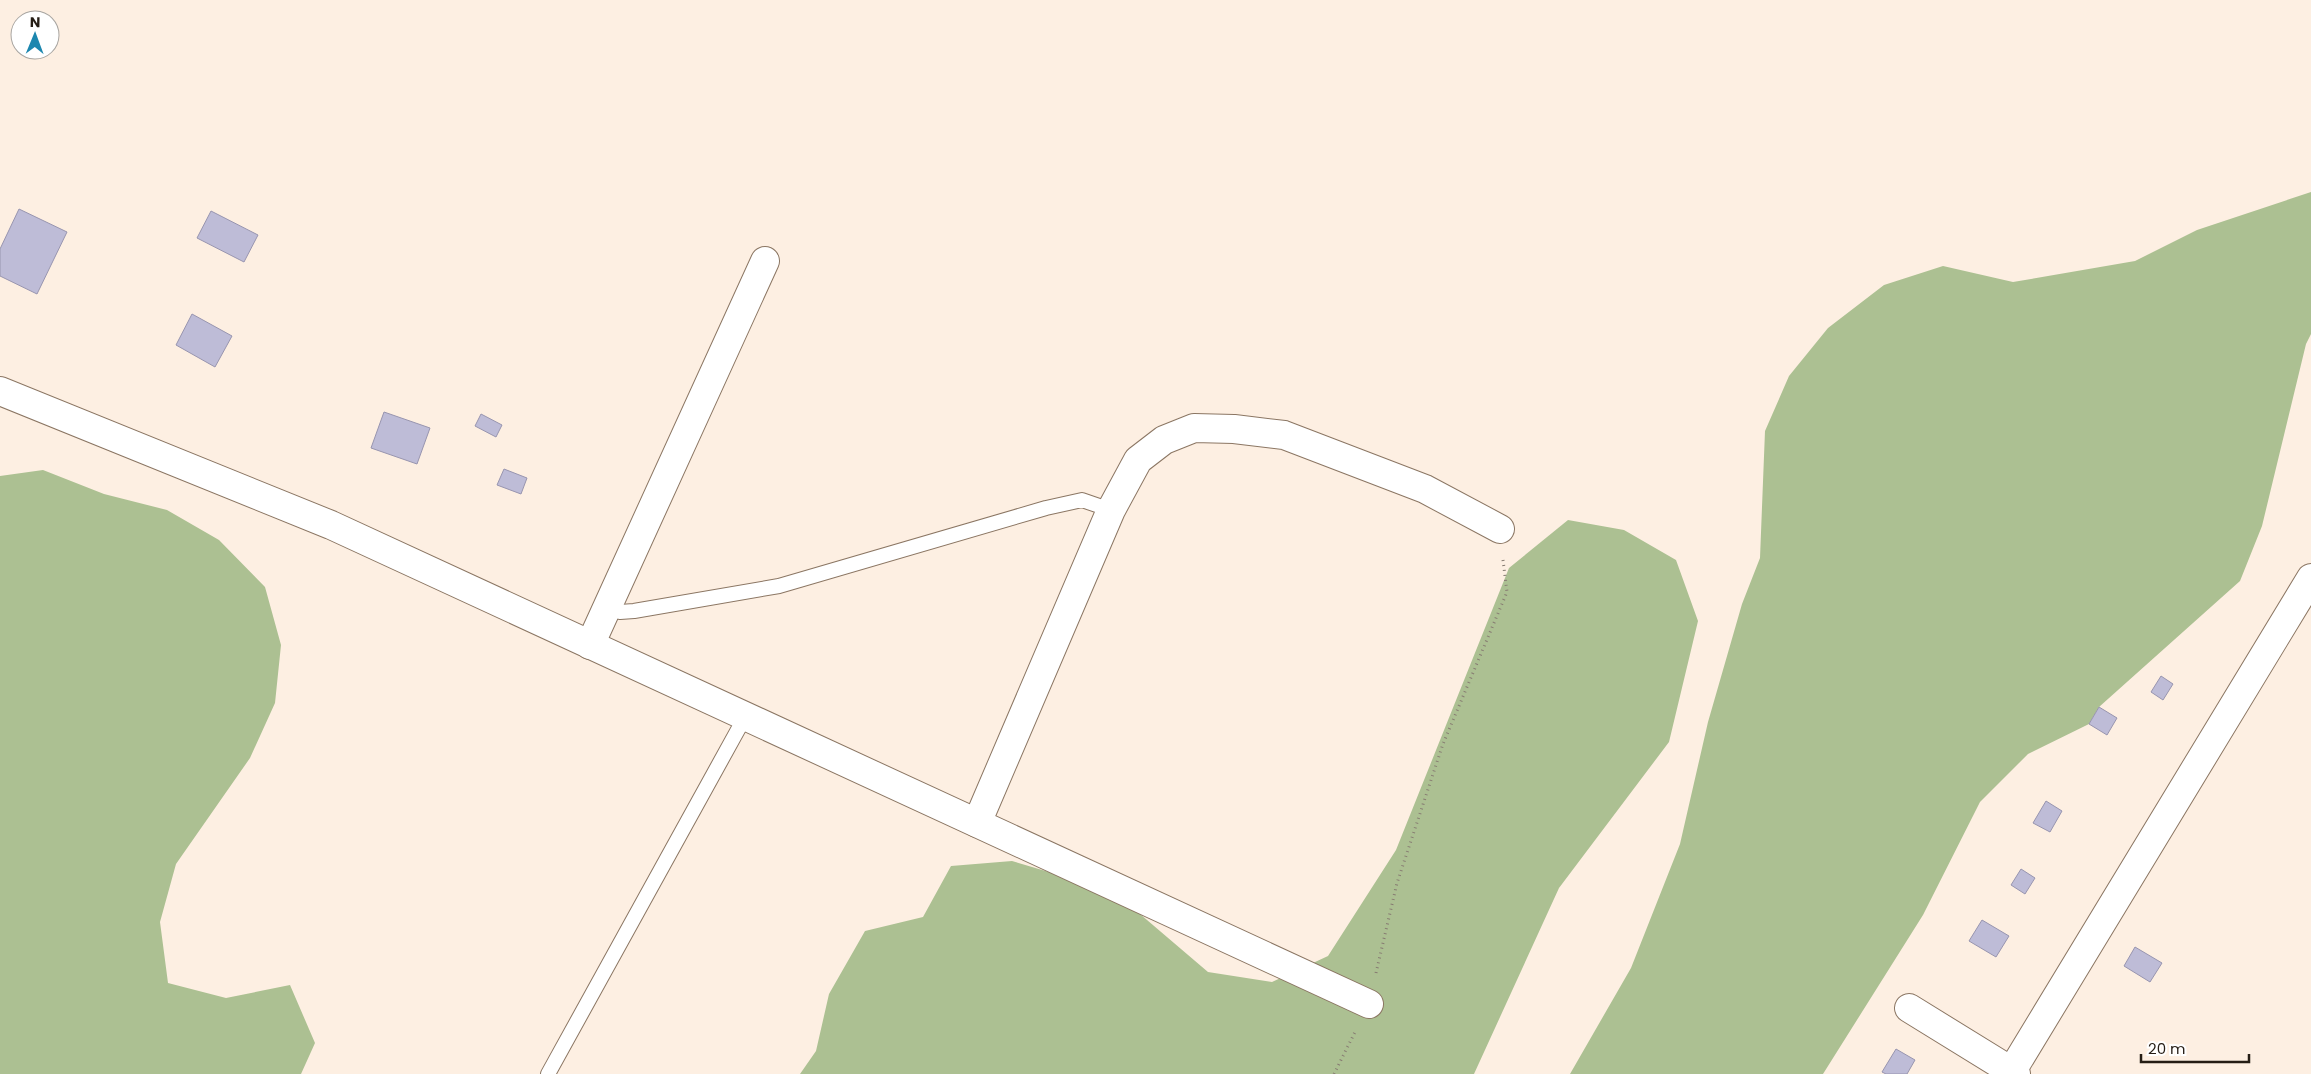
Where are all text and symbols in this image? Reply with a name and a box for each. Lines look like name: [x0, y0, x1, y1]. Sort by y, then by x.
north arrow: [10, 10, 60, 60]
text: N: [30, 12, 41, 32]
scale bar: [2141, 1032, 2248, 1064]
text: 20 m: [2148, 1038, 2186, 1059]

